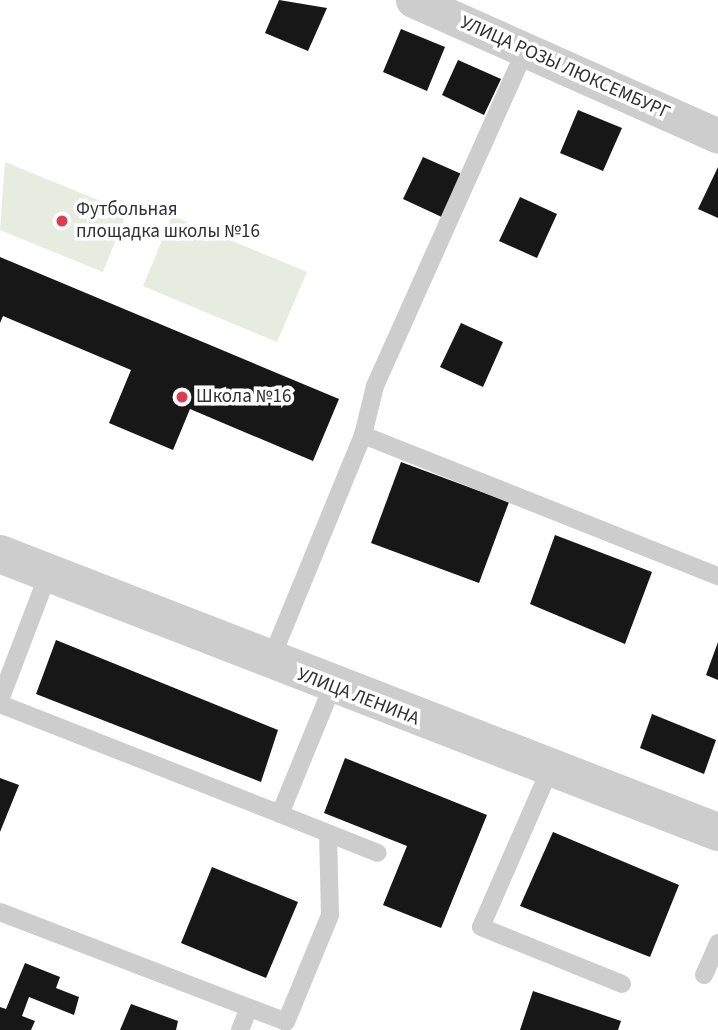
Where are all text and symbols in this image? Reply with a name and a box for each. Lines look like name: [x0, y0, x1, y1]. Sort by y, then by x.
street label: УЛИЦА РОЗЫ ЛЮКСЕМБУРГ: [457, 11, 673, 125]
place label: Футбольная площадка школы №16: [76, 199, 260, 243]
marker: Футбольная площадка школы №16: [54, 213, 70, 229]
place label: Школа №16: [196, 386, 291, 408]
marker: Школа №16: [174, 389, 190, 405]
street label: УЛИЦА ЛЕНИНА: [294, 663, 422, 731]

